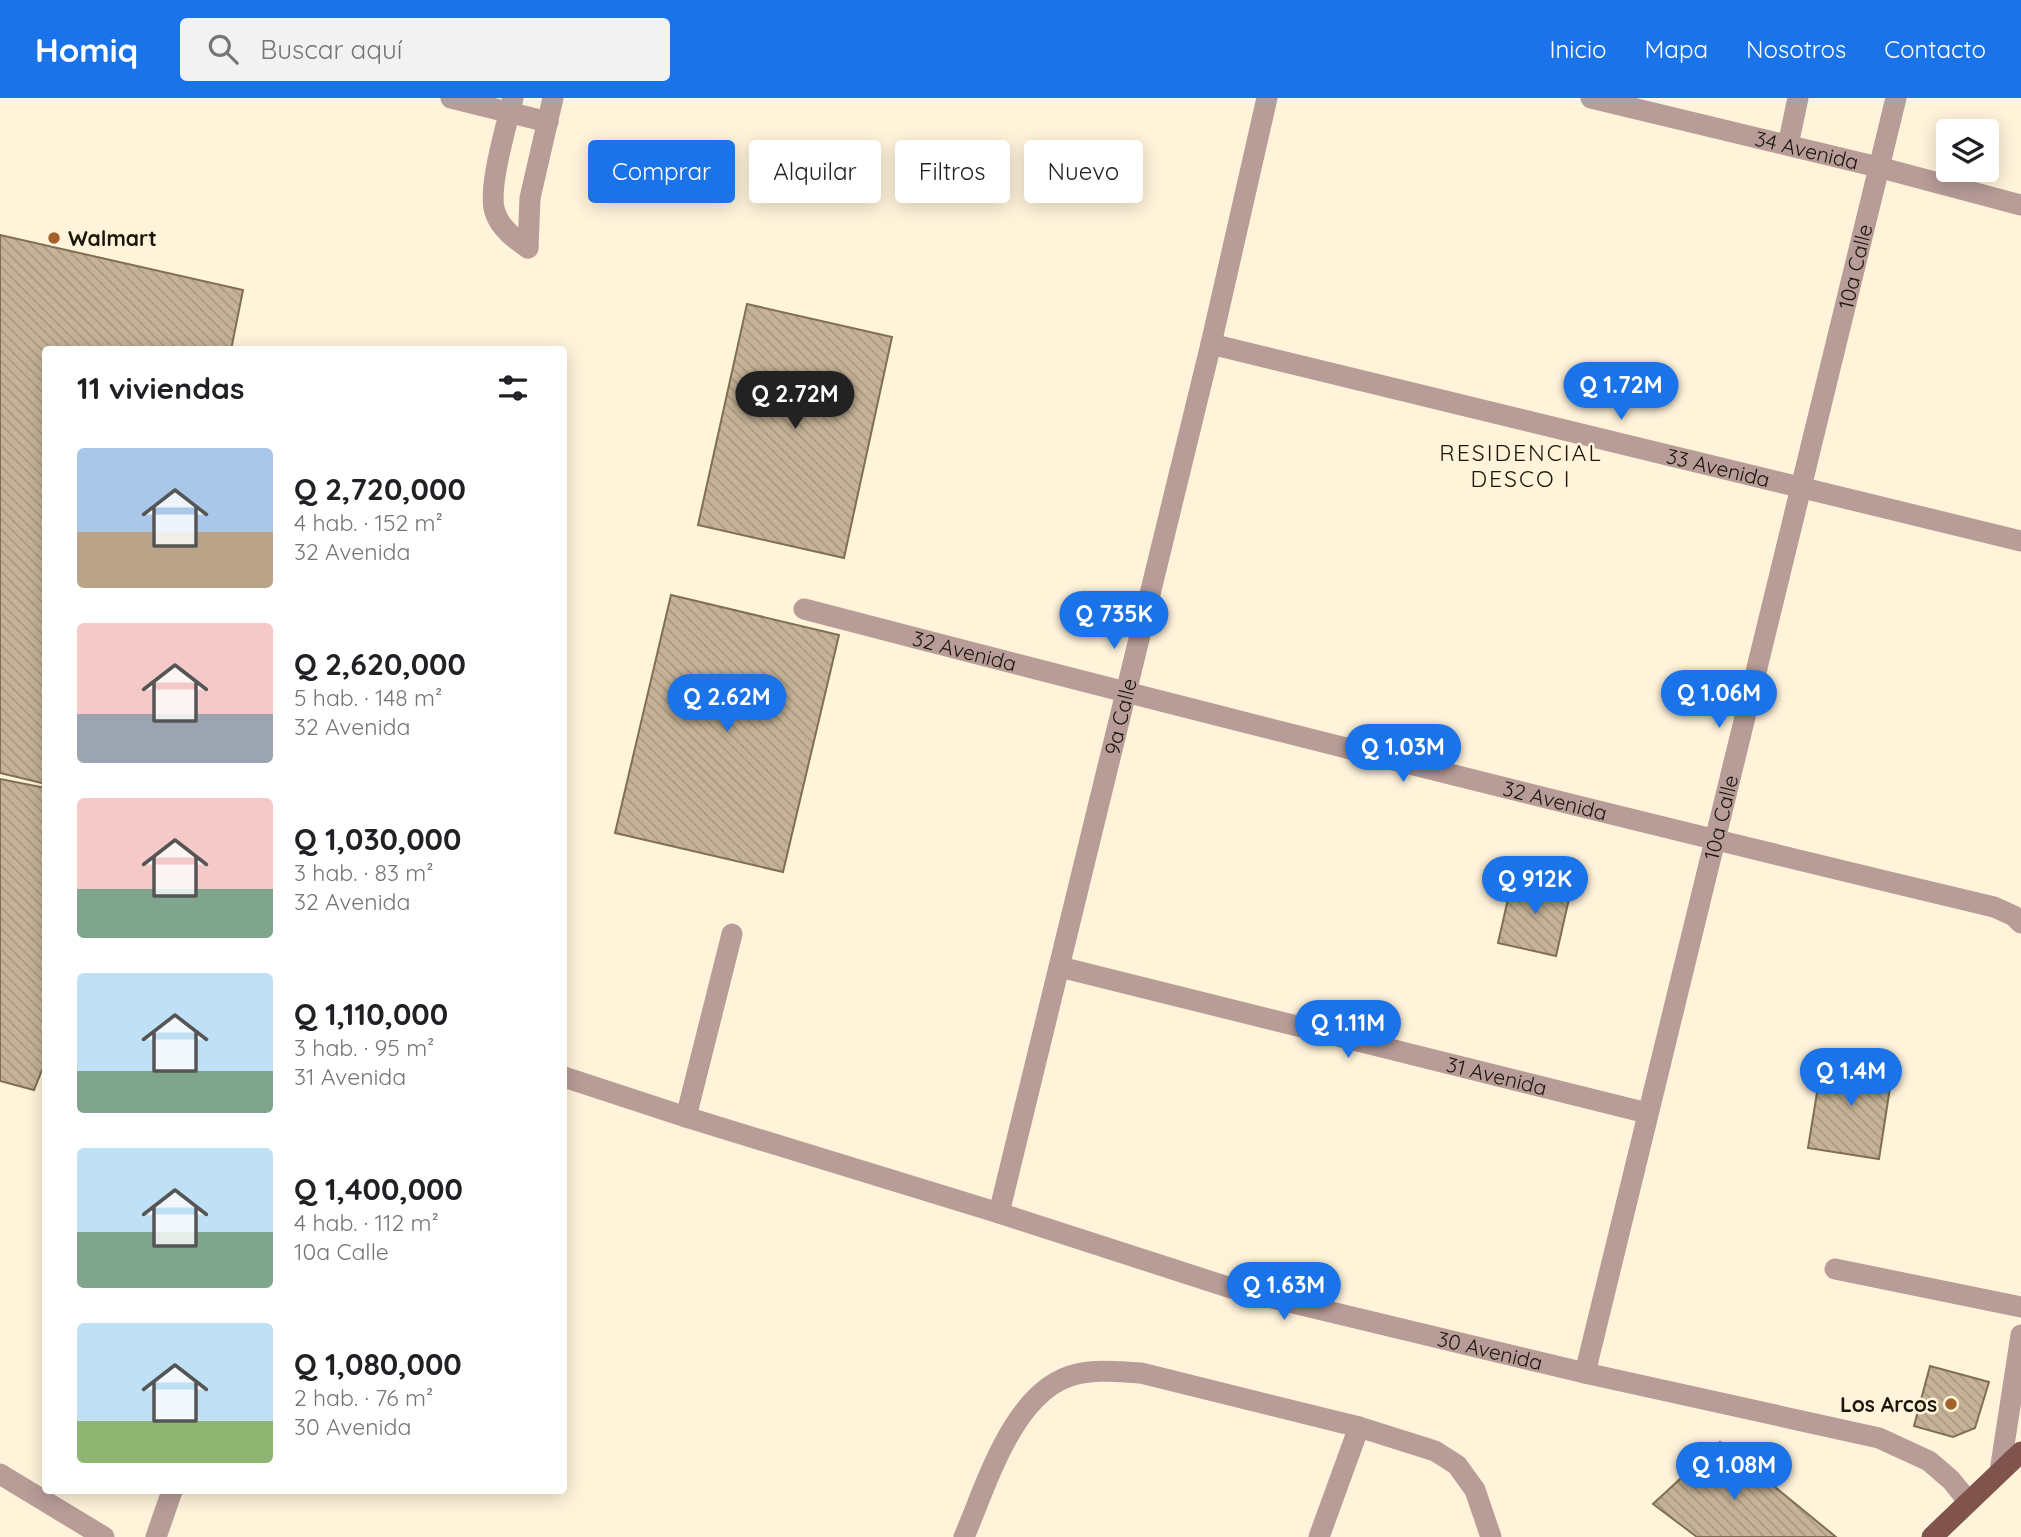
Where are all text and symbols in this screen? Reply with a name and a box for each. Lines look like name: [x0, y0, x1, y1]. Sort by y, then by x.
search box: [180, 18, 670, 81]
text: Homiq: [35, 29, 138, 70]
icon: search: [204, 30, 242, 68]
text: Buscar aquí: [260, 33, 402, 66]
text: Inicio: [1549, 34, 1607, 64]
text: Mapa: [1645, 34, 1708, 64]
text: Nosotros: [1746, 34, 1846, 64]
text: Contacto: [1884, 34, 1986, 64]
map controls: [1936, 119, 1999, 182]
button: layers: [1936, 119, 1999, 182]
street label: 34 Avenida: [1752, 125, 1861, 175]
chip: Comprar: [588, 140, 735, 203]
chip: Alquilar: [749, 140, 881, 203]
chip: Filtros: [895, 140, 1010, 203]
chip: Nuevo: [1024, 140, 1143, 203]
street label: 10a Calle: [1832, 221, 1878, 312]
place label: Walmart: [68, 225, 157, 251]
marker: Walmart: [46, 230, 62, 246]
pin: Q 1.72M: [1556, 362, 1686, 422]
text: 11 viviendas: [77, 369, 244, 407]
icon: filters: [494, 369, 532, 407]
text: Q 1.72M: [1579, 370, 1663, 399]
pin: Q 2.72M: [730, 372, 860, 431]
text: Q 2.72M: [751, 379, 839, 408]
district label: RESIDENCIAL DESCO I: [1439, 438, 1603, 493]
street label: 33 Avenida: [1664, 442, 1773, 492]
text: Q 2,720,000: [294, 470, 466, 508]
icon: home: [133, 476, 217, 560]
text: 4 hab. · 152 m²: [294, 508, 443, 537]
text: 32 Avenida: [294, 537, 410, 566]
pin: Q 735K: [1057, 592, 1171, 651]
text: Q 735K: [1075, 599, 1153, 628]
street label: 32 Avenida: [910, 625, 1019, 677]
text: Q 2,620,000: [294, 645, 466, 683]
icon: home: [133, 651, 217, 735]
pin: Q 1.06M: [1654, 670, 1784, 730]
pin: Q 2.62M: [662, 674, 792, 734]
street label: 9a Calle: [1098, 676, 1142, 758]
text: Q 1.06M: [1677, 678, 1761, 707]
text: Q 2.62M: [683, 682, 771, 711]
text: 5 hab. · 148 m²: [294, 683, 442, 712]
text: 32 Avenida: [294, 712, 410, 741]
pin: Q 1.03M: [1338, 724, 1468, 784]
text: Q 1.03M: [1361, 732, 1445, 761]
street label: 10a Calle: [1698, 772, 1743, 862]
street label: 32 Avenida: [1500, 775, 1610, 826]
text: Q 1,030,000: [294, 820, 461, 858]
icon: home: [133, 826, 217, 910]
pin: Q 912K: [1478, 856, 1592, 916]
text: 3 hab. · 83 m²: [294, 858, 434, 887]
text: Q 912K: [1498, 864, 1572, 893]
text: 32 Avenida: [294, 887, 410, 916]
text: Q 1,110,000: [294, 995, 448, 1033]
pin: Q 1.11M: [1283, 1000, 1413, 1060]
icon: home: [133, 1001, 217, 1085]
text: Q 1.11M: [1311, 1008, 1385, 1037]
text: 3 hab. · 95 m²: [294, 1033, 434, 1062]
pin: Q 1.4M: [1794, 1048, 1908, 1108]
street label: 31 Avenida: [1444, 1051, 1550, 1101]
text: Q 1.4M: [1816, 1056, 1886, 1085]
text: 31 Avenida: [294, 1062, 406, 1091]
text: Q 1,400,000: [294, 1170, 463, 1208]
icon: home: [133, 1176, 217, 1260]
text: 4 hab. · 112 m²: [294, 1208, 439, 1237]
text: 10a Calle: [294, 1237, 389, 1266]
pin: Q 1.63M: [1219, 1262, 1349, 1322]
text: Q 1.63M: [1243, 1270, 1325, 1299]
street label: 30 Avenida: [1435, 1325, 1545, 1375]
text: Q 1,080,000: [294, 1345, 462, 1383]
icon: home: [133, 1351, 217, 1435]
text: 2 hab. · 76 m²: [294, 1383, 433, 1412]
place label: Los Arcos: [1840, 1391, 1937, 1417]
marker: Los Arcos: [1943, 1396, 1959, 1412]
text: 30 Avenida: [294, 1412, 411, 1441]
pin: Q 1.08M: [1669, 1442, 1799, 1502]
text: Q 1.08M: [1692, 1450, 1776, 1479]

